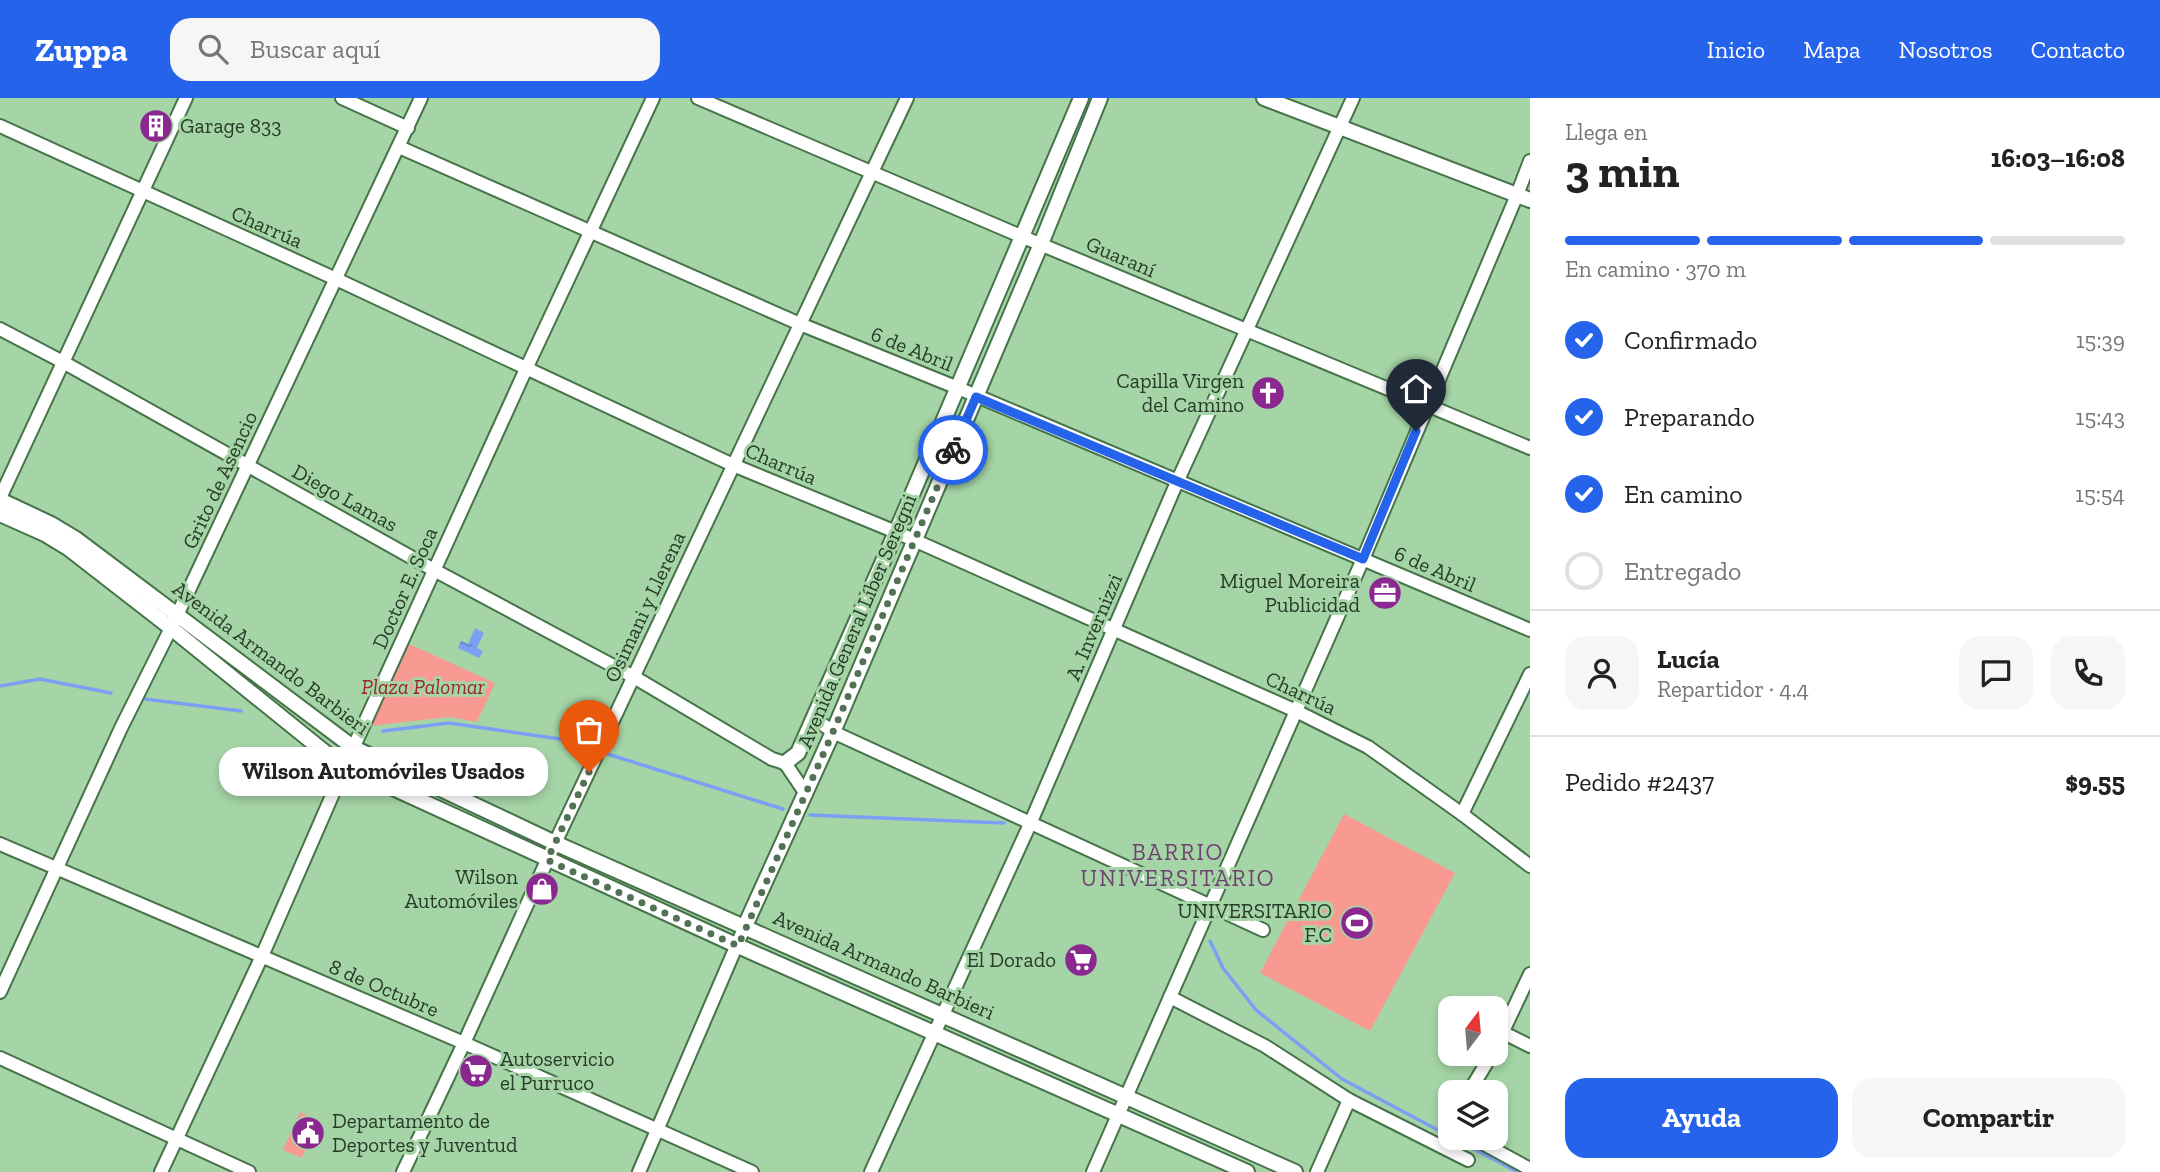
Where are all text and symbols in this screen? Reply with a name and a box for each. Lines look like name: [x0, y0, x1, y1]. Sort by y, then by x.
search box: [170, 18, 660, 81]
text: Zuppa: [35, 30, 128, 69]
icon: search: [194, 30, 232, 68]
text: Buscar aquí: [250, 33, 381, 65]
text: Inicio: [1707, 35, 1765, 64]
text: Mapa: [1803, 35, 1860, 64]
text: Nosotros: [1898, 35, 1993, 64]
text: Contacto: [2031, 35, 2125, 64]
building icon: Garage 833: [137, 107, 175, 145]
place label: Garage 833: [180, 113, 282, 138]
text: Llega en: [1565, 118, 1647, 146]
text: 16:03–16:08: [1991, 142, 2125, 174]
text: 3 min: [1565, 144, 1679, 199]
street label: Charrúa: [228, 200, 307, 253]
street label: Guaraní: [1083, 231, 1160, 282]
text: En camino · 370 m: [1565, 255, 1746, 283]
street label: 6 de Abril: [867, 321, 957, 376]
icon: check: [1565, 321, 1603, 359]
text: Confirmado: [1624, 324, 1757, 356]
text: 15:39: [2076, 326, 2125, 354]
pin: [1386, 359, 1446, 431]
place label: Capilla Virgen del Camino: [1116, 368, 1244, 417]
icon: home: [1397, 370, 1435, 408]
church icon: Capilla Virgen del Camino: [1249, 374, 1287, 412]
icon: check: [1565, 398, 1603, 436]
text: Preparando: [1624, 401, 1755, 433]
text: 15:43: [2076, 403, 2125, 431]
street label: Grito de Asencio: [177, 407, 262, 553]
courier: [918, 415, 988, 485]
icon: bike: [934, 431, 972, 469]
street label: Charrúa: [742, 437, 821, 490]
street label: Diego Lamas: [288, 458, 402, 537]
icon: check: [1565, 475, 1603, 513]
text: En camino: [1624, 478, 1743, 510]
text: 15:54: [2075, 480, 2125, 508]
street label: Avenida General Líber Seregni: [792, 490, 922, 752]
street label: Doctor E. Soca: [367, 523, 442, 652]
street label: Osimani y Llerena: [599, 527, 690, 686]
street label: 6 de Abril: [1390, 540, 1480, 597]
text: Entregado: [1624, 555, 1741, 587]
place label: Miguel Moreira Publicidad: [1220, 568, 1360, 617]
street label: A. Invernizzi: [1060, 570, 1127, 684]
office icon: Miguel Moreira Publicidad: [1366, 574, 1404, 612]
street label: Avenida Armando Barbieri: [168, 575, 375, 740]
button: person: [1565, 636, 1639, 710]
button: chat: [1959, 636, 2033, 710]
button: phone: [2051, 636, 2125, 710]
text: Lucía: [1657, 643, 1720, 675]
street label: Charrúa: [1262, 665, 1341, 720]
park label: Plaza Palomar: [361, 674, 486, 699]
text: Repartidor · 4.4: [1657, 675, 1809, 703]
pin: [559, 700, 619, 772]
icon: bag: [570, 711, 608, 749]
callout: Wilson Automóviles Usados: [218, 748, 547, 796]
text: Wilson Automóviles Usados: [242, 757, 525, 785]
text: Pedido #2437: [1565, 766, 1714, 798]
text: $9.55: [2065, 766, 2125, 798]
district label: BARRIO UNIVERSITARIO: [1080, 838, 1276, 892]
place label: Wilson Automóviles: [405, 864, 518, 913]
shop icon: Wilson Automóviles: [523, 870, 561, 908]
place label: UNIVERSITARIO F.C: [1178, 898, 1332, 947]
street label: Avenida Armando Barbieri: [770, 904, 999, 1025]
sports icon: UNIVERSITARIO F.C: [1338, 904, 1376, 942]
supermarket icon: El Dorado: [1062, 941, 1100, 979]
place label: El Dorado: [966, 947, 1056, 972]
street label: 8 de Octubre: [326, 953, 443, 1022]
north arrow: [1438, 996, 1508, 1066]
map controls: [1438, 996, 1508, 1150]
place label: Autoservicio el Purruco: [500, 1046, 614, 1095]
supermarket icon: Autoservicio el Purruco: [457, 1052, 495, 1090]
button: Ayuda: [1565, 1078, 1838, 1158]
button: Compartir: [1852, 1078, 2125, 1158]
button: layers: [1438, 1080, 1508, 1150]
place label: Departamento de Deportes y Juventud: [332, 1108, 518, 1157]
public building icon: Departamento de Deportes y Juventud: [289, 1114, 327, 1152]

